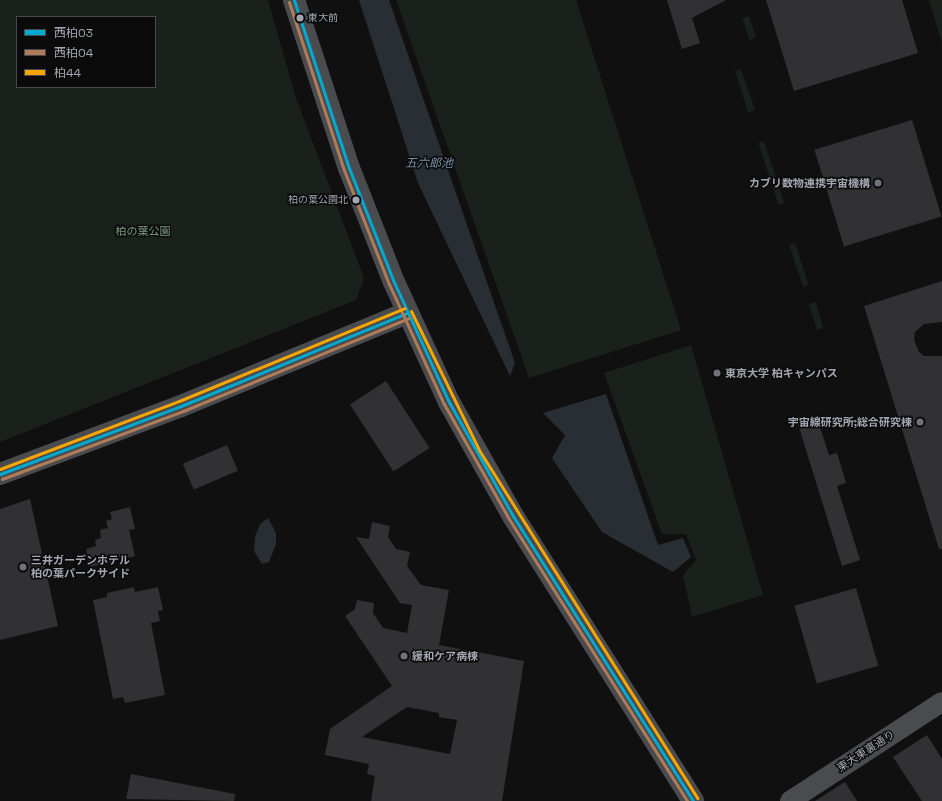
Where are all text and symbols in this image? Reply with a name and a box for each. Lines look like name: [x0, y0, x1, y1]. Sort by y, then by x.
place label: 東大前: [308, 12, 338, 24]
marker: 東大前: [295, 13, 305, 23]
legend: [16, 16, 156, 88]
text: 西柏03: [54, 25, 93, 41]
text: 西柏04: [54, 45, 93, 61]
text: 柏44: [54, 65, 81, 81]
water label: 五六郎池: [405, 157, 453, 171]
place label: カブリ数物連携宇宙機構: [749, 176, 870, 190]
marker: カブリ数物連携宇宙機構: [873, 178, 883, 188]
place label: 柏の葉公園北: [288, 194, 348, 206]
marker: 柏の葉公園北: [351, 195, 361, 205]
park label: 柏の葉公園: [116, 224, 170, 238]
place label: 東京大学 柏キャンパス: [725, 366, 838, 380]
marker: 東京大学 柏キャンパス: [712, 368, 722, 378]
place label: 宇宙線研究所;総合研究棟: [788, 415, 912, 429]
marker: 宇宙線研究所;総合研究棟: [915, 417, 925, 427]
place label: 三井ガーデンホテル 柏の葉パークサイド: [31, 554, 130, 580]
marker: 三井ガーデンホテル 柏の葉パークサイド: [18, 562, 28, 572]
place label: 緩和ケア病棟: [412, 649, 478, 663]
marker: 緩和ケア病棟: [399, 651, 409, 661]
street label: 東大東裏通り: [835, 727, 897, 775]

